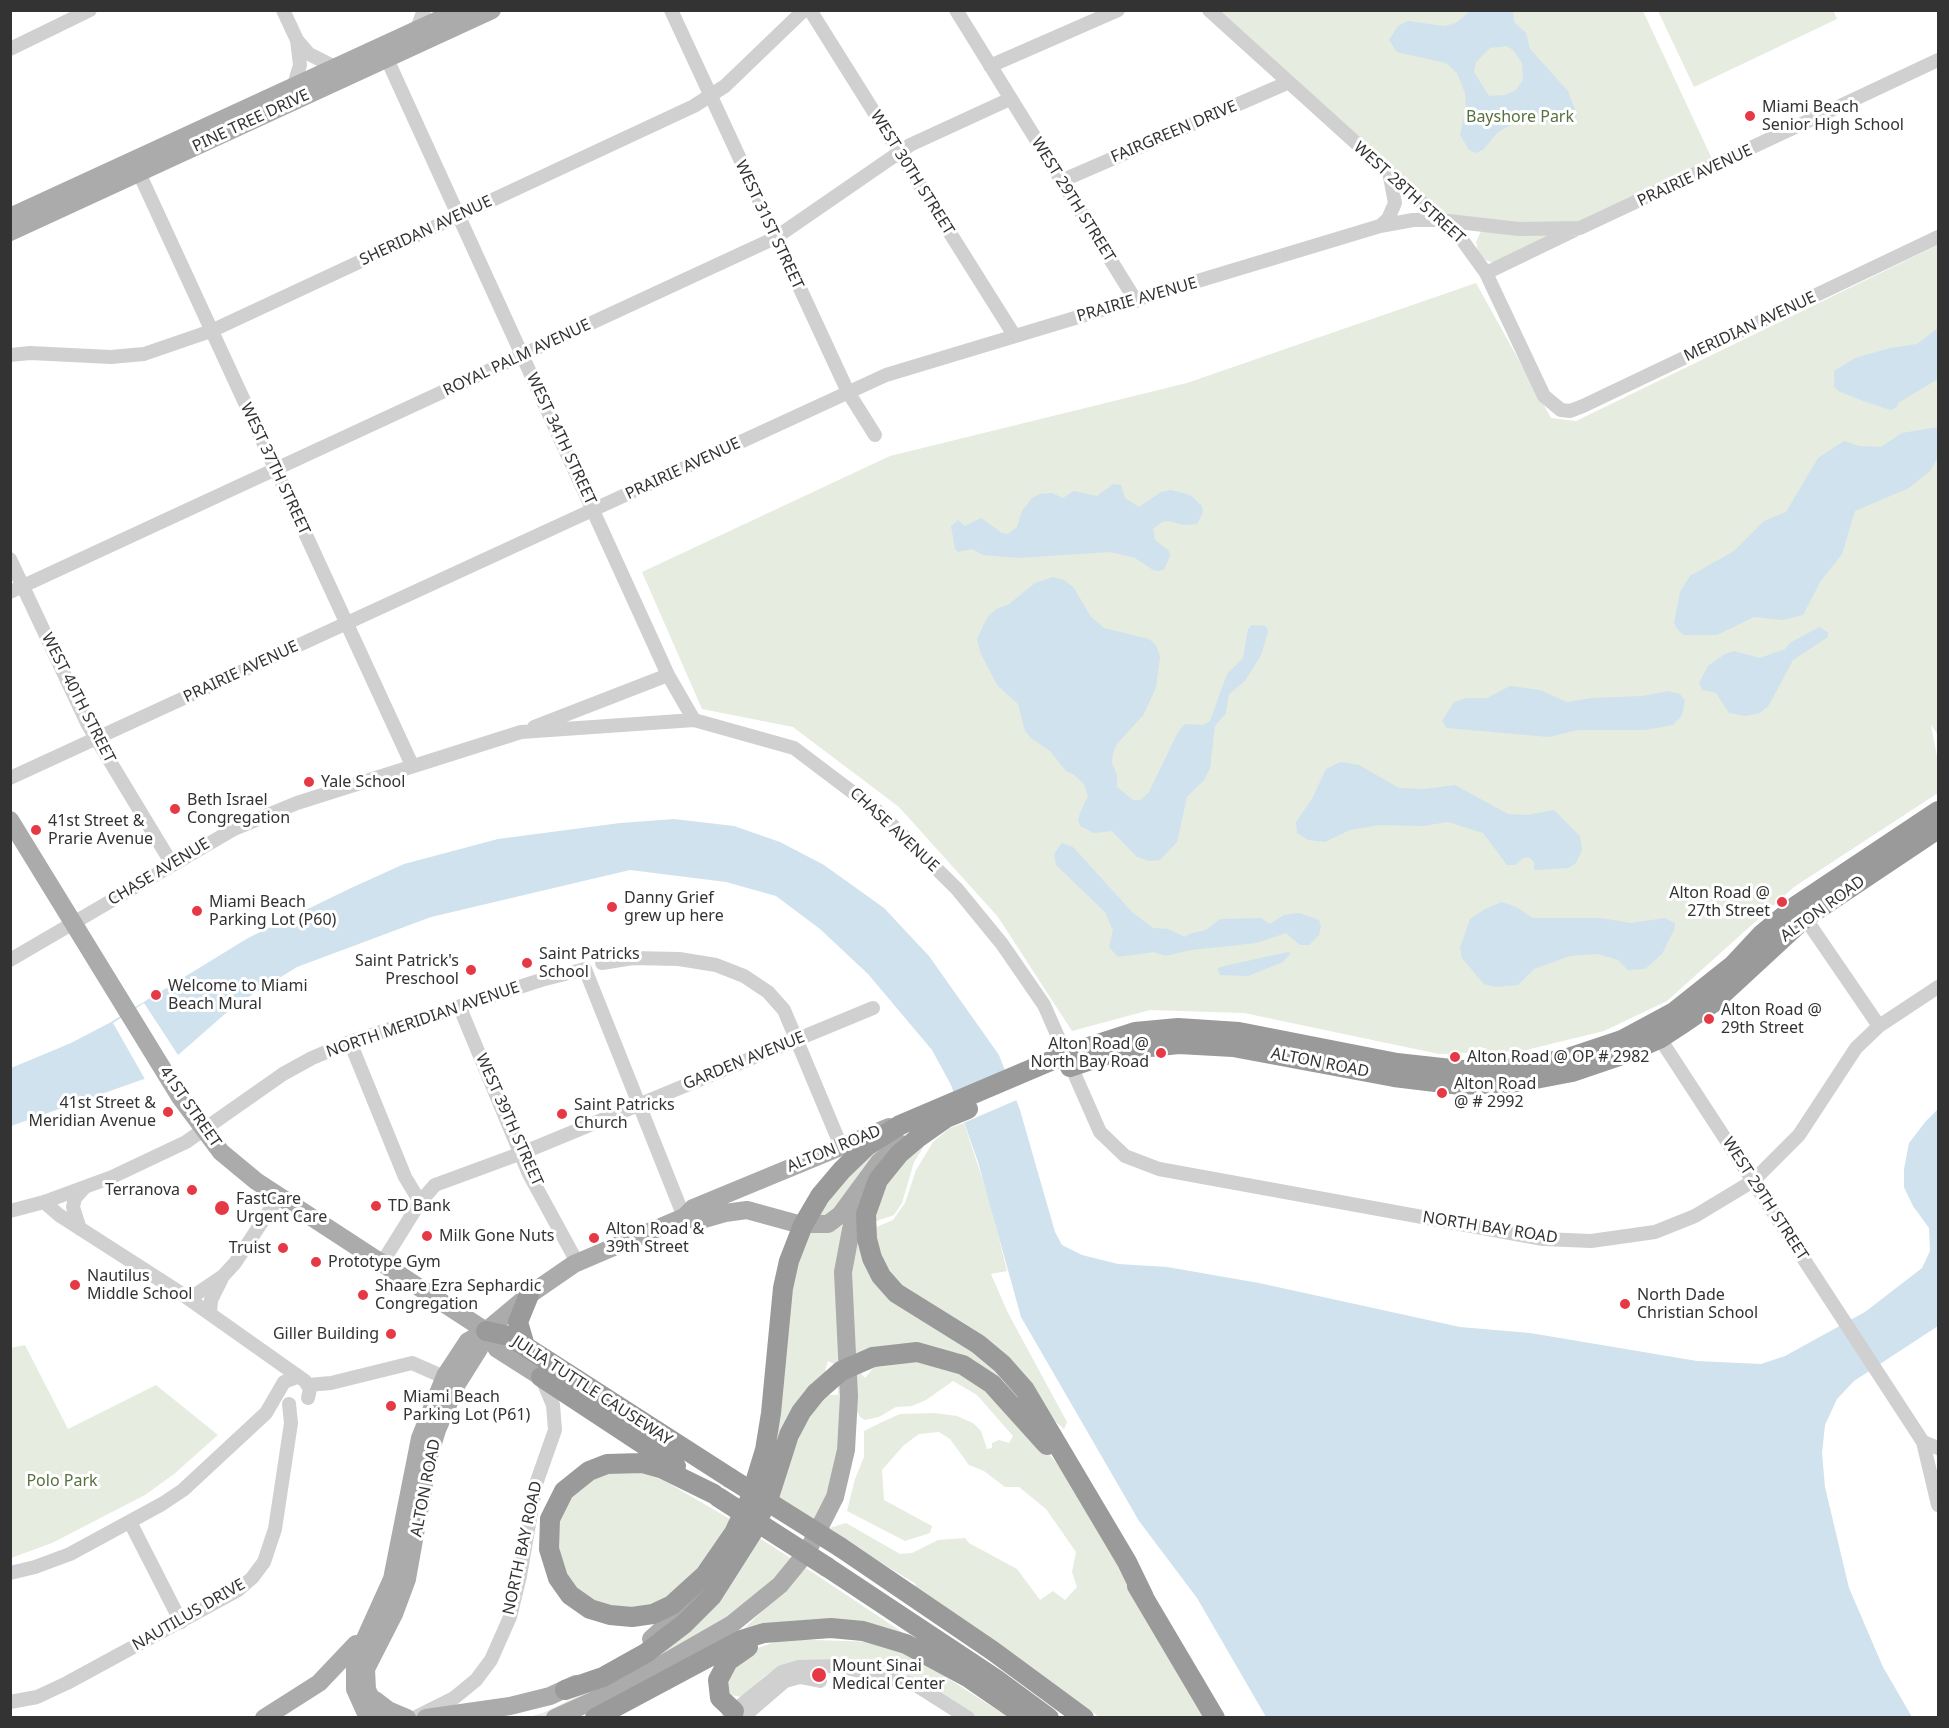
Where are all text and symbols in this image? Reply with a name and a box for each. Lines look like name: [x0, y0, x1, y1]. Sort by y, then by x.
street label: PINE TREE DRIVE: [190, 86, 312, 156]
street label: FAIRGREEN DRIVE: [1108, 97, 1240, 167]
place label: Miami Beach Senior High School: [1762, 97, 1904, 135]
street label: WEST 30TH STREET: [866, 107, 958, 239]
park label: Bayshore Park: [1466, 107, 1574, 127]
marker: Miami Beach Senior High School: [1743, 109, 1757, 123]
street label: WEST 29TH STREET: [1027, 134, 1119, 266]
street label: WEST 28TH STREET: [1349, 138, 1469, 248]
street label: PRAIRIE AVENUE: [1635, 141, 1755, 211]
street label: WEST 31ST STREET: [731, 157, 807, 293]
street label: SHERIDAN AVENUE: [357, 192, 495, 270]
street label: PRAIRIE AVENUE: [1074, 274, 1200, 326]
street label: MERIDIAN AVENUE: [1681, 288, 1819, 366]
street label: ROYAL PALM AVENUE: [440, 315, 594, 401]
street label: WEST 34TH STREET: [522, 370, 600, 508]
street label: WEST 37TH STREET: [236, 400, 314, 538]
street label: PRAIRIE AVENUE: [623, 434, 743, 504]
street label: WEST 40TH STREET: [37, 630, 119, 766]
street label: PRAIRIE AVENUE: [181, 637, 301, 707]
place label: Yale School: [321, 772, 405, 792]
marker: Yale School: [302, 775, 316, 789]
street label: CHASE AVENUE: [845, 784, 943, 876]
place label: Beth Israel Congregation: [187, 790, 290, 828]
marker: Beth Israel Congregation: [168, 802, 182, 816]
place label: 41st Street & Prarie Avenue: [48, 811, 153, 849]
marker: 41st Street & Prarie Avenue: [29, 823, 43, 837]
street label: CHASE AVENUE: [105, 834, 213, 910]
street label: ALTON ROAD: [1777, 872, 1869, 946]
place label: Alton Road @ 27th Street: [1669, 883, 1770, 921]
place label: Danny Grief grew up here: [624, 888, 724, 926]
place label: Miami Beach Parking Lot (P60): [209, 892, 336, 930]
marker: Alton Road @ 27th Street: [1775, 895, 1789, 909]
marker: Danny Grief grew up here: [605, 900, 619, 914]
marker: Miami Beach Parking Lot (P60): [190, 904, 204, 918]
place label: Saint Patricks School: [539, 944, 640, 982]
place label: Saint Patrick's Preschool: [355, 951, 459, 989]
marker: Saint Patricks School: [520, 956, 534, 970]
marker: Saint Patrick's Preschool: [464, 963, 478, 977]
place label: Welcome to Miami Beach Mural: [168, 976, 308, 1014]
street label: NORTH MERIDIAN AVENUE: [324, 978, 522, 1062]
marker: Welcome to Miami Beach Mural: [149, 988, 163, 1002]
place label: Alton Road @ 29th Street: [1721, 1000, 1822, 1038]
marker: Alton Road @ 29th Street: [1702, 1012, 1716, 1026]
street label: GARDEN AVENUE: [680, 1028, 808, 1094]
place label: Alton Road @ North Bay Road: [1031, 1034, 1149, 1072]
street label: ALTON ROAD: [1269, 1044, 1371, 1082]
marker: Alton Road @ North Bay Road: [1154, 1046, 1168, 1060]
place label: Alton Road @ OP # 2982: [1467, 1047, 1649, 1067]
marker: Alton Road @ OP # 2982: [1448, 1050, 1462, 1064]
street label: WEST 39TH STREET: [471, 1051, 547, 1189]
street label: 41ST STREET: [155, 1063, 225, 1151]
place label: Alton Road @ # 2992: [1454, 1074, 1536, 1112]
marker: Alton Road @ # 2992: [1435, 1086, 1449, 1100]
place label: 41st Street & Meridian Avenue: [29, 1093, 156, 1131]
place label: Saint Patricks Church: [574, 1095, 675, 1133]
marker: 41st Street & Meridian Avenue: [161, 1105, 175, 1119]
marker: Saint Patricks Church: [555, 1107, 569, 1121]
street label: ALTON ROAD: [784, 1121, 884, 1177]
street label: WEST 29TH STREET: [1718, 1134, 1812, 1264]
place label: Terranova: [105, 1180, 180, 1200]
marker: Terranova: [185, 1183, 199, 1197]
place label: FastCare Urgent Care: [236, 1189, 327, 1227]
place label: TD Bank: [388, 1196, 451, 1216]
marker: FastCare Urgent Care: [213, 1199, 231, 1217]
marker: TD Bank: [369, 1199, 383, 1213]
street label: NORTH BAY ROAD: [1421, 1208, 1559, 1248]
place label: Alton Road & 39th Street: [606, 1219, 704, 1257]
place label: Milk Gone Nuts: [439, 1226, 554, 1246]
marker: Milk Gone Nuts: [420, 1229, 434, 1243]
marker: Alton Road & 39th Street: [587, 1231, 601, 1245]
place label: Truist: [229, 1238, 271, 1258]
marker: Truist: [276, 1241, 290, 1255]
place label: Prototype Gym: [328, 1252, 441, 1272]
marker: Prototype Gym: [309, 1255, 323, 1269]
place label: Nautilus Middle School: [87, 1266, 192, 1304]
place label: Shaare Ezra Sephardic Congregation: [375, 1276, 541, 1314]
marker: Nautilus Middle School: [68, 1278, 82, 1292]
place label: North Dade Christian School: [1637, 1285, 1758, 1323]
marker: Shaare Ezra Sephardic Congregation: [356, 1288, 370, 1302]
marker: North Dade Christian School: [1618, 1297, 1632, 1311]
place label: Giller Building: [273, 1324, 379, 1344]
marker: Giller Building: [384, 1327, 398, 1341]
street label: JULIA TUTTLE CAUSEWAY: [508, 1332, 676, 1450]
place label: Miami Beach Parking Lot (P61): [403, 1387, 530, 1425]
marker: Miami Beach Parking Lot (P61): [384, 1399, 398, 1413]
street label: ALTON ROAD: [407, 1437, 445, 1539]
park label: Polo Park: [26, 1471, 98, 1491]
street label: NORTH BAY ROAD: [499, 1479, 547, 1617]
street label: NAUTILUS DRIVE: [129, 1575, 249, 1655]
place label: Mount Sinai Medical Center: [832, 1656, 945, 1694]
marker: Mount Sinai Medical Center: [810, 1666, 828, 1684]

